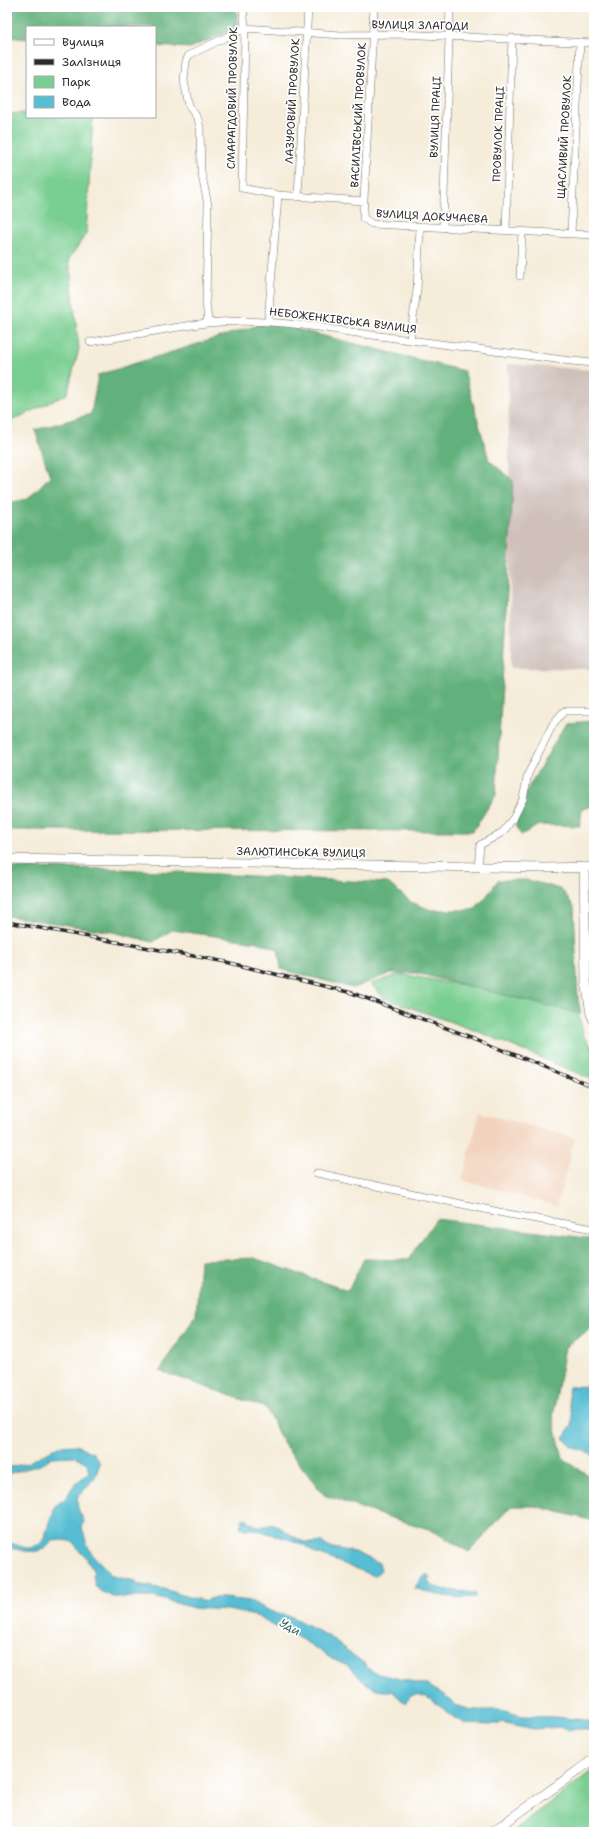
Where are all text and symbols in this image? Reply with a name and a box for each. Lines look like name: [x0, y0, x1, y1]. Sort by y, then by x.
street label: ВУЛИЦЯ ЗЛАГОДИ: [371, 17, 469, 34]
legend: [26, 26, 156, 118]
street label: СМАРАГДОВИЙ ПРОВУЛОК: [223, 27, 241, 169]
text: Вулиця: [62, 34, 104, 50]
street label: ЛАЗУРОВИЙ ПРОВУЛОК: [281, 38, 303, 164]
street label: ВАСИЛІВСЬКИЙ ПРОВУЛОК: [346, 42, 370, 188]
text: Залізниця: [62, 54, 121, 70]
text: Парк: [62, 74, 91, 90]
street label: ЩАСЛИВИЙ ПРОВУЛОК: [553, 75, 575, 199]
street label: ВУЛИЦЯ ПРАЦІ: [427, 76, 444, 158]
street label: ПРОВУЛОК ПРАЦІ: [489, 86, 508, 182]
text: Вода: [62, 94, 91, 110]
street label: ВУЛИЦЯ ДОКУЧАЄВА: [375, 206, 488, 227]
street label: НЕБОЖЕНКІВСЬКА ВУЛИЦЯ: [268, 304, 418, 337]
street label: ЗАЛЮТИНСЬКА ВУЛИЦЯ: [236, 844, 366, 861]
water label: Уди: [276, 1615, 304, 1639]

